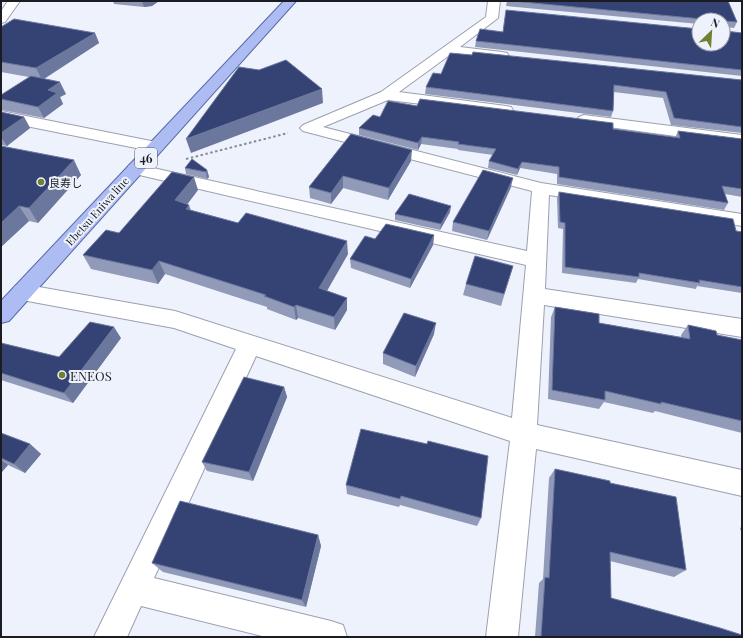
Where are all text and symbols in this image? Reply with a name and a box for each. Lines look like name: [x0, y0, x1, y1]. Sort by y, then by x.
north arrow: [691, 12, 731, 52]
text: N: [709, 14, 722, 31]
road number: 46: [135, 148, 157, 168]
street label: Ebetsu Eniwa line: [62, 173, 132, 249]
place label: 良寿し: [49, 175, 82, 190]
marker: 良寿し: [36, 177, 46, 187]
place label: ENEOS: [70, 367, 112, 384]
marker: ENEOS: [57, 370, 67, 380]

